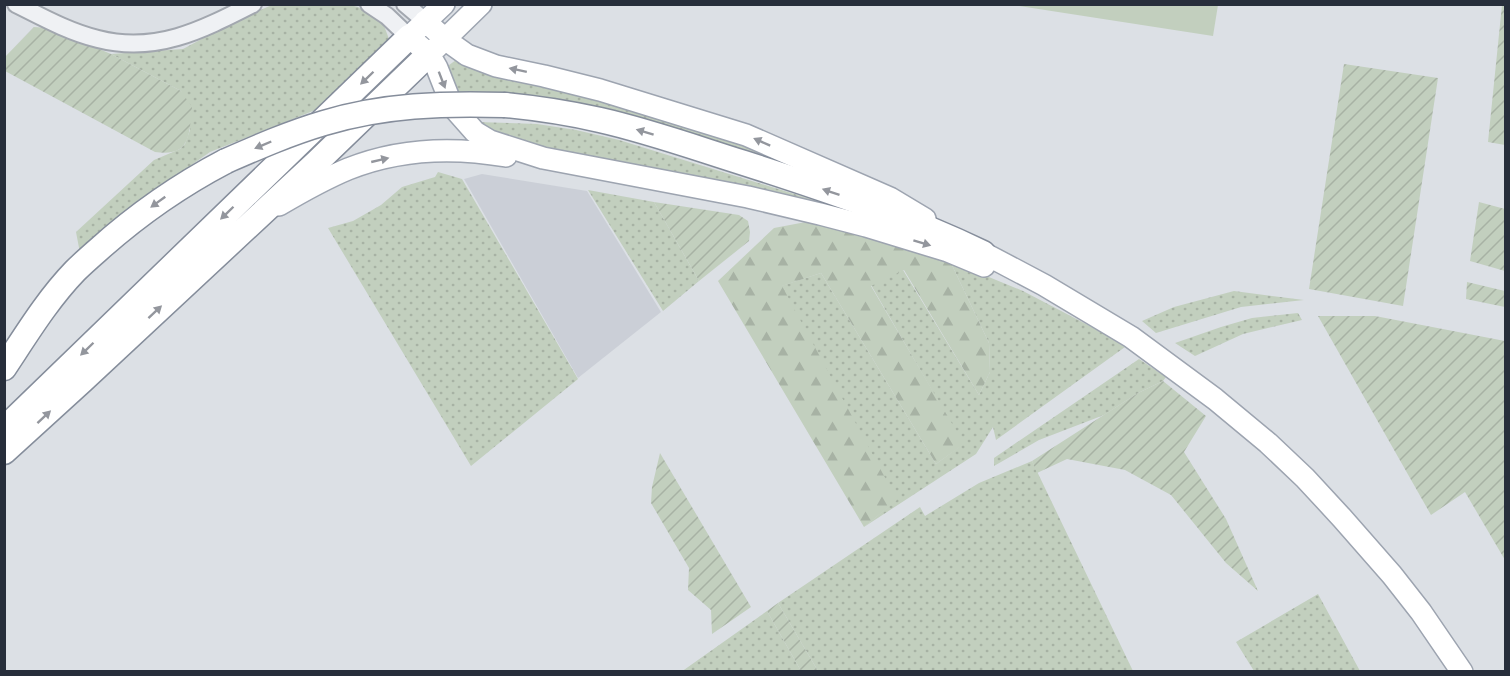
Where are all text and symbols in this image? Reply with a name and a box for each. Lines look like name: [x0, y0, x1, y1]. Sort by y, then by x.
one-way arrow: [508, 65, 527, 74]
one-way arrow: [360, 71, 375, 85]
one-way arrow: [437, 71, 447, 89]
one-way arrow: [636, 127, 654, 136]
one-way arrow: [754, 137, 771, 146]
one-way arrow: [254, 140, 272, 150]
one-way arrow: [371, 154, 389, 164]
one-way arrow: [822, 187, 840, 197]
one-way arrow: [151, 196, 167, 208]
one-way arrow: [220, 206, 234, 220]
one-way arrow: [913, 239, 931, 248]
one-way arrow: [148, 306, 162, 320]
one-way arrow: [81, 342, 95, 356]
one-way arrow: [36, 410, 51, 424]

